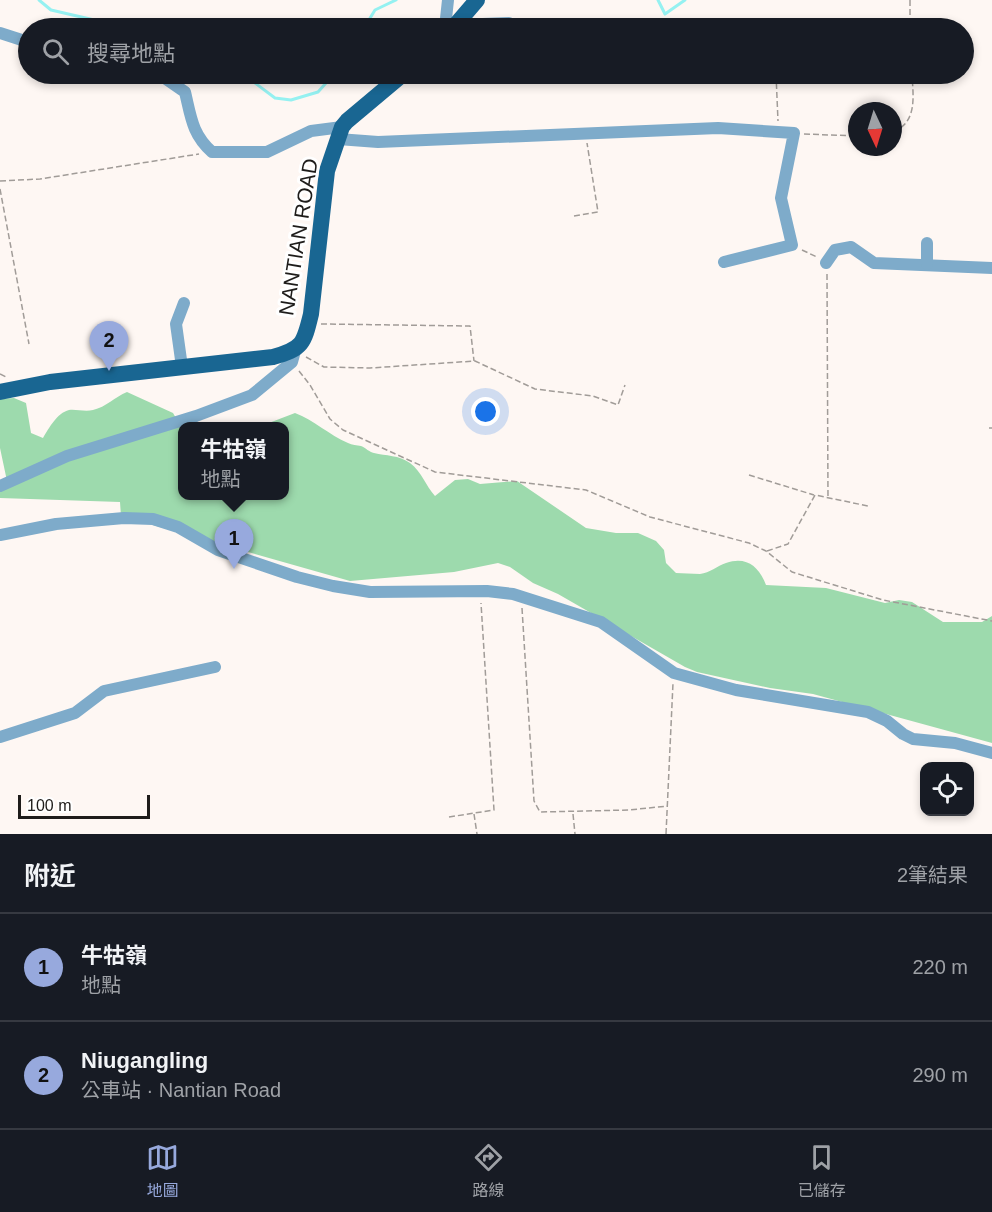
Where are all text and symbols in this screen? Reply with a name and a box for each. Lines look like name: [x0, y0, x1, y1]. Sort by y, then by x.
search box: [18, 18, 974, 84]
icon: search: [39, 35, 72, 68]
text: 搜尋地點: [87, 41, 175, 66]
north arrow: [848, 102, 902, 156]
street label: NANTIAN ROAD: [274, 157, 322, 317]
pin: 2: [90, 322, 128, 371]
your location: [471, 397, 500, 426]
popup: [178, 422, 289, 500]
text: 牛牯嶺: [200, 437, 267, 462]
text: 地點: [200, 468, 240, 490]
pin: 1: [214, 520, 254, 569]
map controls: [920, 762, 974, 816]
button: locate: [920, 762, 974, 816]
scale bar: [18, 792, 150, 820]
text: 100 m: [27, 797, 71, 814]
text: 附近: [24, 861, 76, 891]
text: 2筆結果: [897, 864, 968, 886]
text: 牛牯嶺: [81, 943, 147, 968]
text: 1: [38, 956, 49, 978]
text: 220 m: [912, 956, 968, 978]
text: 地點: [81, 974, 121, 996]
text: Niugangling: [81, 1048, 208, 1073]
text: 2: [38, 1064, 49, 1086]
text: 290 m: [912, 1064, 968, 1086]
text: 公車站 · Nantian Road: [81, 1079, 281, 1101]
tab: 地圖: [146, 1141, 179, 1201]
tab: 路線: [472, 1141, 505, 1201]
tab: 已儲存: [798, 1141, 846, 1201]

